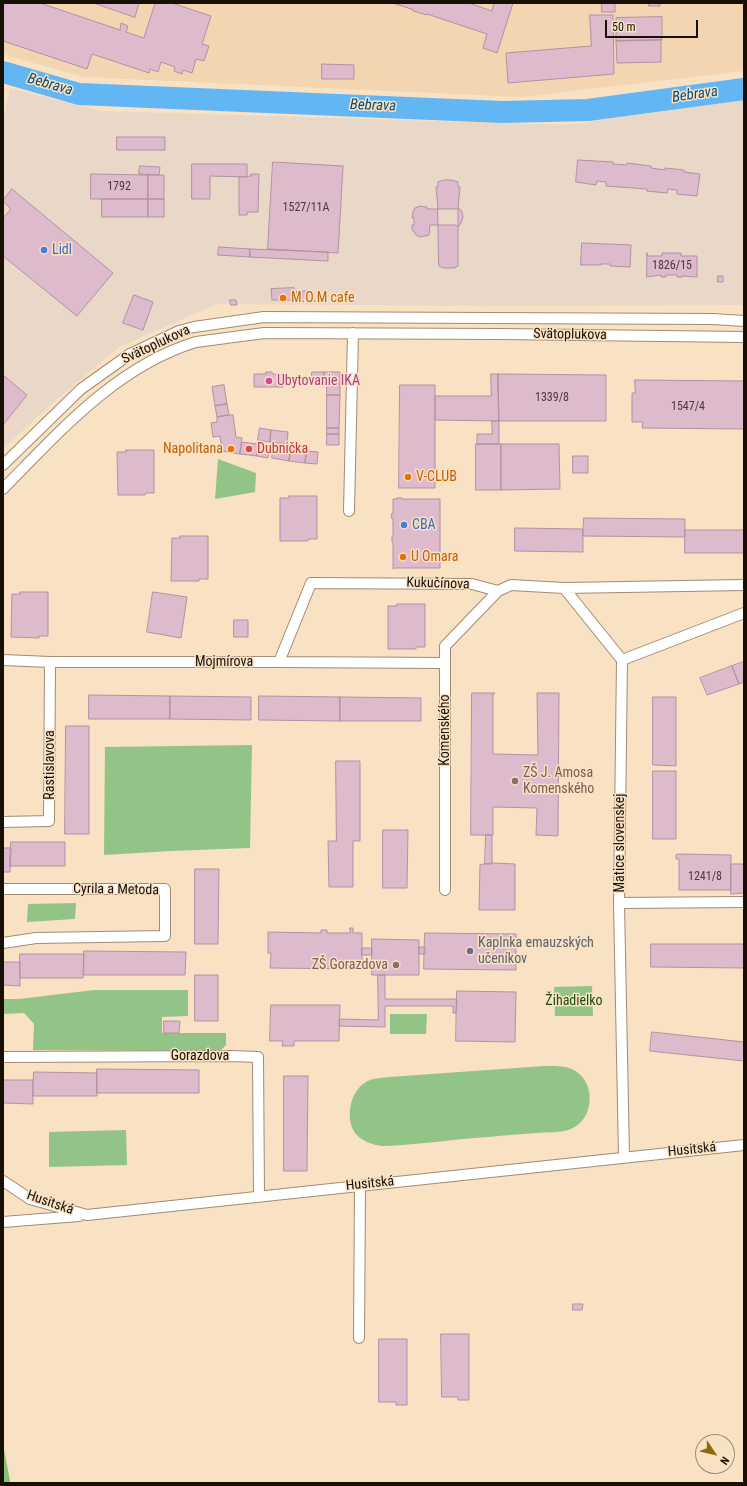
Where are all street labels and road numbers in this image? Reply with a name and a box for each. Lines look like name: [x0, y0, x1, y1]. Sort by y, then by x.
street label: Svätoplukova: [119, 322, 193, 368]
street label: Svätoplukova: [533, 326, 607, 344]
street label: Kukučínova: [406, 574, 470, 594]
street label: Mojmírova: [195, 654, 253, 670]
street label: Komenského: [437, 694, 453, 766]
street label: Rastislavova: [42, 730, 58, 800]
street label: Matice slovenskej: [612, 794, 628, 892]
street label: Cyrila a Metoda: [73, 881, 159, 899]
street label: Gorazdova: [171, 1048, 229, 1064]
street label: Husitská: [667, 1139, 717, 1161]
street label: Husitská: [345, 1173, 395, 1195]
street label: Husitská: [24, 1187, 76, 1219]

